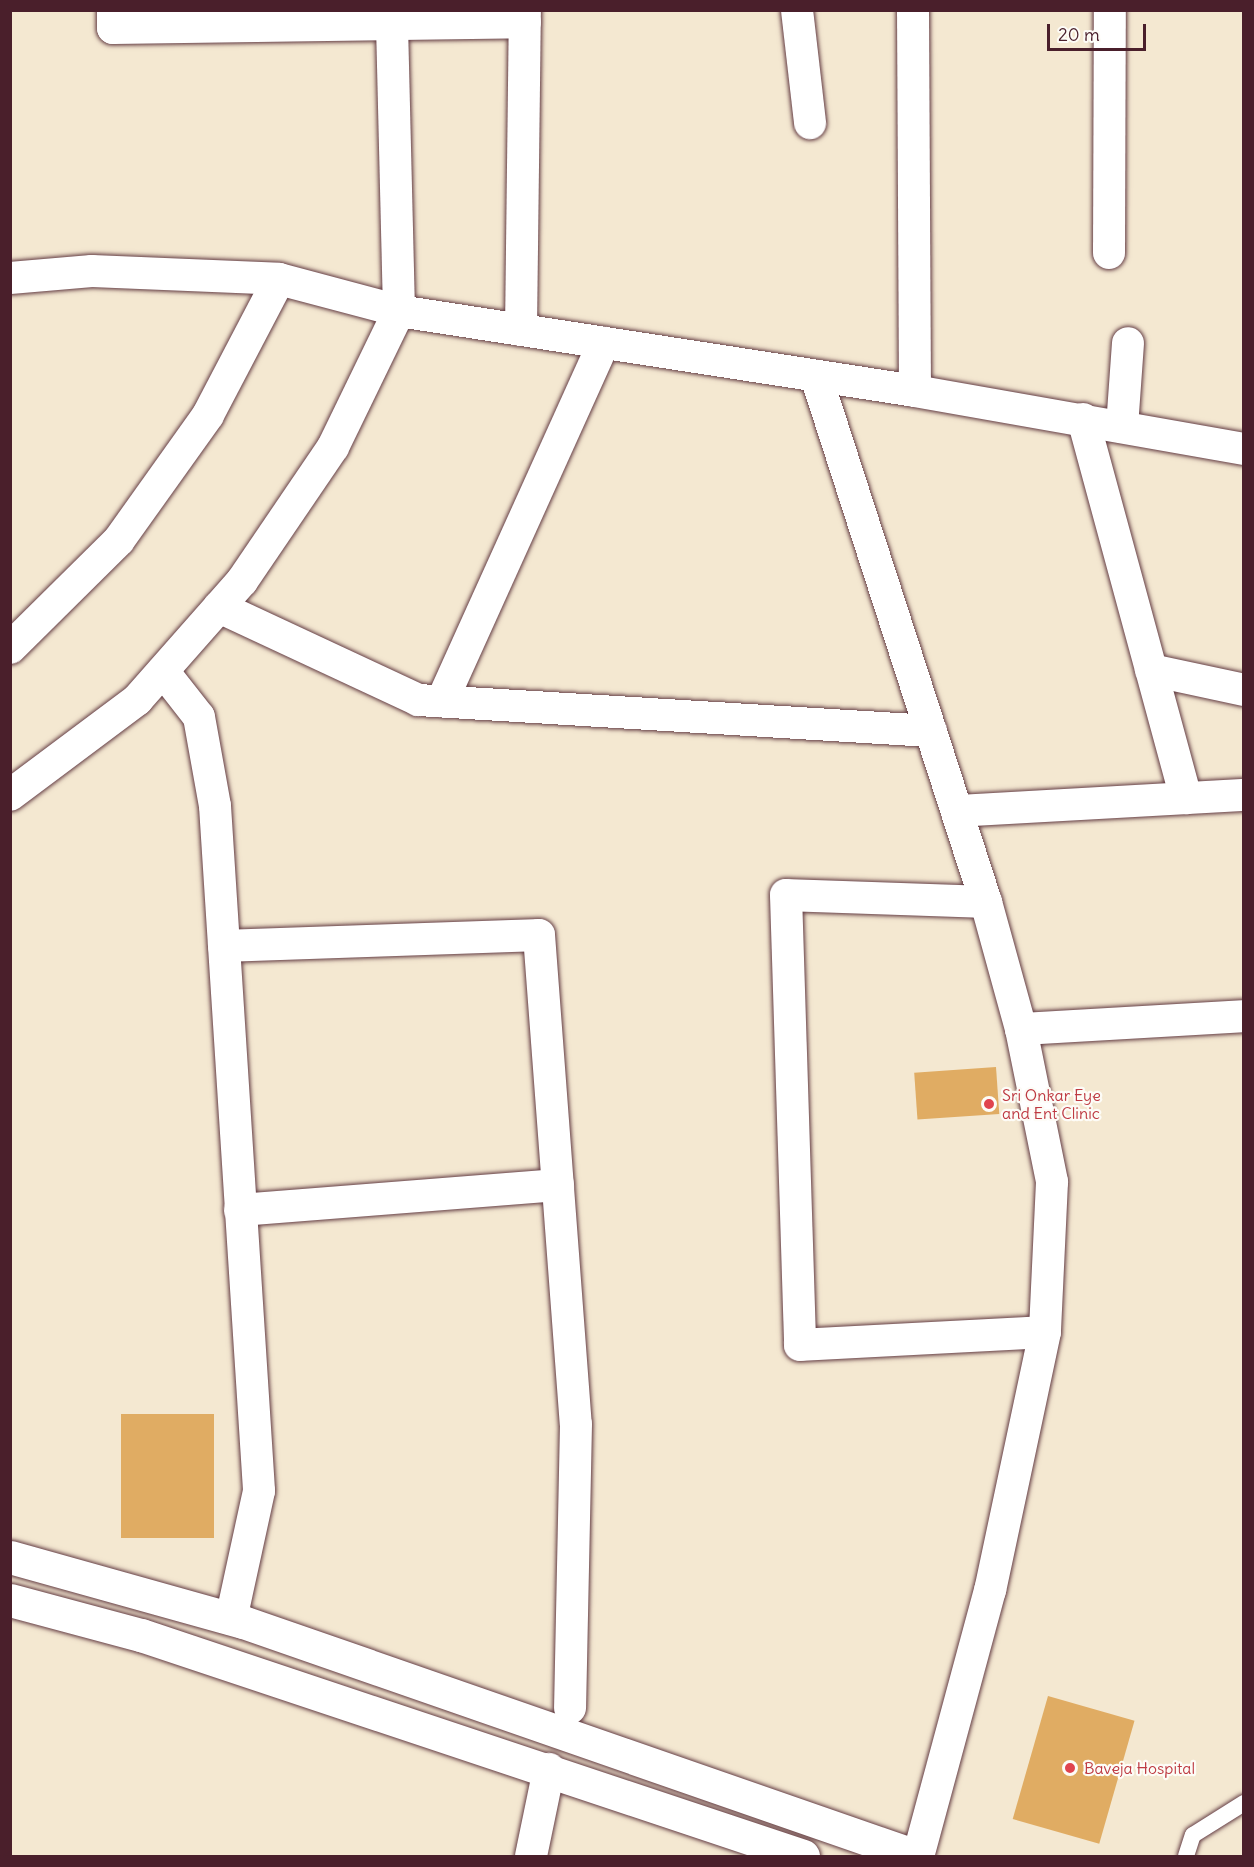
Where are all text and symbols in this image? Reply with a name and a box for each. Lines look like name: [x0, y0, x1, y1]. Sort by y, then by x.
scale bar: [1050, 12, 1149, 50]
text: 20 m: [1058, 23, 1100, 46]
place label: Sri Onkar Eye and Ent Clinic: [1002, 1085, 1101, 1123]
marker: Sri Onkar Eye and Ent Clinic: [980, 1095, 998, 1113]
place label: Baveja Hospital: [1084, 1758, 1195, 1778]
marker: Baveja Hospital: [1061, 1759, 1079, 1777]

